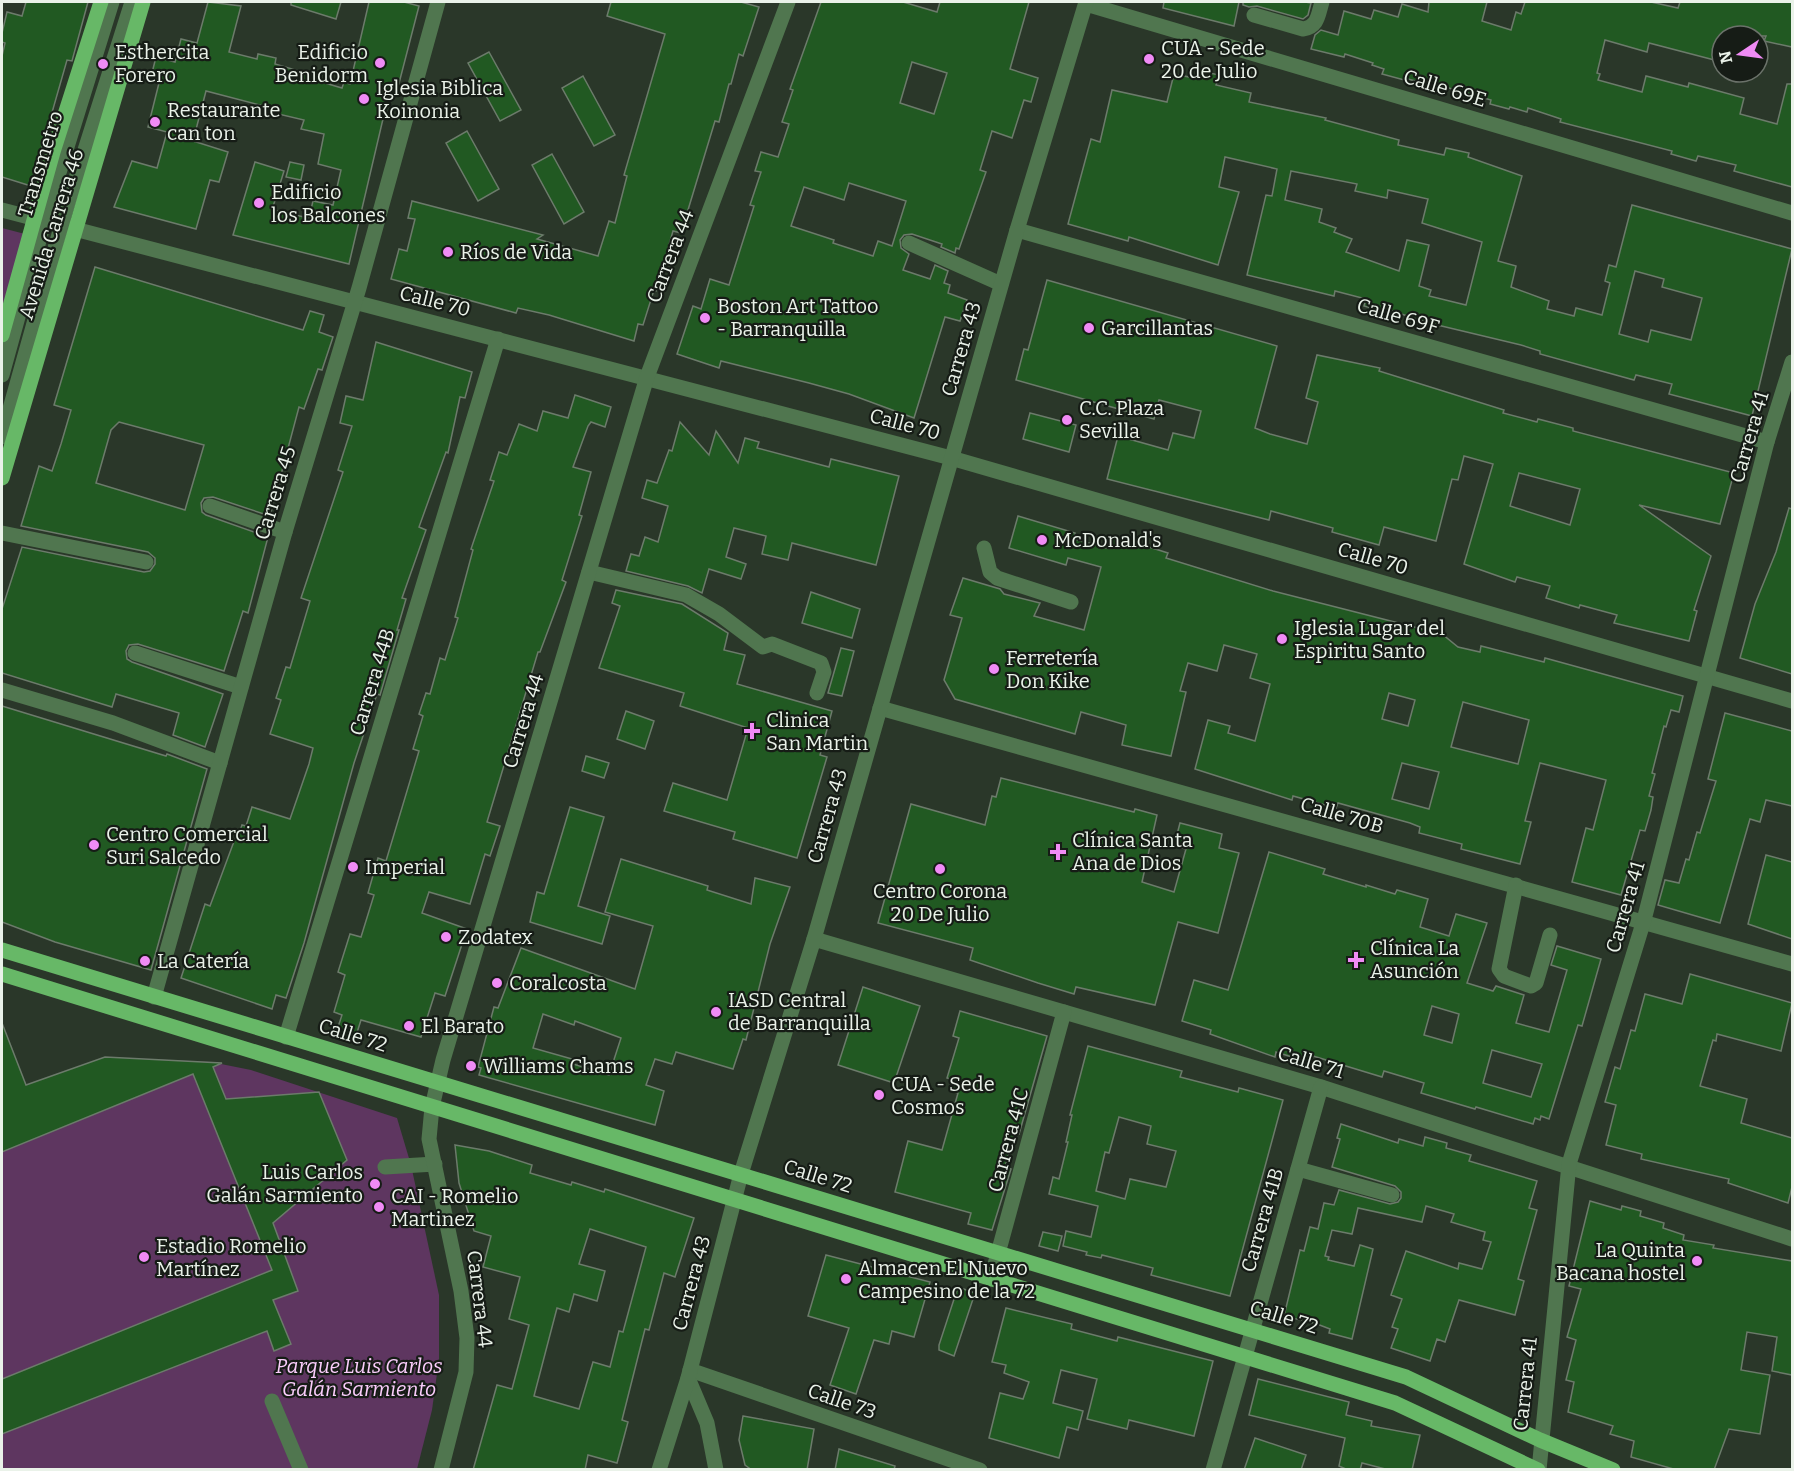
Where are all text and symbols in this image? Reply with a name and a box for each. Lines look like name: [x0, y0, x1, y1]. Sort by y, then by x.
north arrow: [1710, 24, 1770, 84]
place label: CUA - Sede 20 de Julio: [1161, 36, 1265, 83]
place label: Esthercita Forero: [115, 40, 209, 87]
place label: Edificio Benidorm: [275, 40, 368, 87]
text: N: [1715, 49, 1737, 65]
marker: CUA - Sede 20 de Julio: [1142, 52, 1156, 66]
marker: Edificio Benidorm: [373, 56, 387, 70]
marker: Esthercita Forero: [96, 57, 110, 71]
street label: Calle 69E: [1400, 64, 1490, 112]
place label: Iglesia Biblica Koinonia: [376, 76, 503, 123]
marker: Iglesia Biblica Koinonia: [357, 92, 371, 106]
place label: Restaurante can ton: [167, 98, 280, 145]
street label: Transmetro: [12, 108, 68, 220]
marker: Restaurante can ton: [148, 115, 162, 129]
street label: Avenida Carrera 46: [14, 146, 88, 322]
place label: Edificio los Balcones: [271, 180, 386, 227]
marker: Edificio los Balcones: [252, 196, 266, 210]
street label: Carrera 44: [641, 206, 699, 306]
place label: Ríos de Vida: [460, 240, 572, 264]
marker: Ríos de Vida: [441, 245, 455, 259]
street label: Calle 70: [397, 281, 473, 321]
street label: Calle 69F: [1354, 293, 1442, 339]
place label: Boston Art Tattoo - Barranquilla: [717, 294, 878, 341]
street label: Carrera 43: [936, 299, 986, 399]
marker: Boston Art Tattoo - Barranquilla: [698, 311, 712, 325]
place label: Garcillantas: [1101, 316, 1213, 340]
marker: Garcillantas: [1082, 321, 1096, 335]
street label: Carrera 41: [1724, 388, 1774, 486]
place label: C.C. Plaza Sevilla: [1079, 396, 1164, 443]
street label: Calle 70: [867, 403, 943, 445]
marker: C.C. Plaza Sevilla: [1060, 413, 1074, 427]
street label: Carrera 45: [249, 443, 301, 543]
place label: McDonald's: [1054, 528, 1161, 552]
marker: McDonald's: [1035, 533, 1049, 547]
street label: Calle 70: [1335, 536, 1411, 580]
place label: Iglesia Lugar del Espiritu Santo: [1294, 616, 1445, 663]
street label: Carrera 44B: [344, 625, 400, 739]
marker: Iglesia Lugar del Espiritu Santo: [1275, 632, 1289, 646]
place label: Ferretería Don Kike: [1006, 646, 1098, 693]
marker: Ferretería Don Kike: [987, 662, 1001, 676]
street label: Carrera 44: [497, 670, 549, 771]
place label: Clinica San Martin: [766, 708, 869, 755]
marker: Clinica San Martin: [743, 722, 761, 740]
street label: Carrera 43: [802, 766, 852, 866]
street label: Calle 70B: [1298, 792, 1386, 838]
place label: Centro Comercial Suri Salcedo: [106, 822, 268, 869]
place label: Clínica Santa Ana de Dios: [1072, 828, 1193, 875]
marker: Centro Comercial Suri Salcedo: [87, 838, 101, 852]
marker: Clínica Santa Ana de Dios: [1049, 843, 1067, 861]
place label: Imperial: [365, 855, 445, 879]
street label: Carrera 41: [1600, 858, 1650, 956]
marker: Imperial: [346, 860, 360, 874]
marker: Centro Corona 20 De Julio: [933, 862, 947, 876]
place label: Centro Corona 20 De Julio: [873, 879, 1007, 926]
place label: Zodatex: [458, 925, 533, 949]
marker: Zodatex: [439, 930, 453, 944]
place label: Clínica La Asunción: [1370, 936, 1459, 983]
place label: La Catería: [157, 949, 249, 973]
marker: Clínica La Asunción: [1347, 951, 1365, 969]
marker: La Catería: [138, 954, 152, 968]
place label: Coralcosta: [509, 971, 607, 995]
marker: Coralcosta: [490, 976, 504, 990]
place label: IASD Central de Barranquilla: [728, 988, 871, 1035]
marker: IASD Central de Barranquilla: [709, 1005, 723, 1019]
street label: Calle 72: [316, 1013, 390, 1057]
place label: El Barato: [421, 1014, 504, 1038]
marker: El Barato: [402, 1019, 416, 1033]
street label: Calle 71: [1275, 1041, 1347, 1083]
place label: Williams Chams: [483, 1054, 634, 1078]
marker: Williams Chams: [464, 1059, 478, 1073]
place label: CUA - Sede Cosmos: [891, 1072, 995, 1119]
street label: Carrera 41C: [983, 1085, 1033, 1195]
marker: CUA - Sede Cosmos: [872, 1088, 886, 1102]
street label: Calle 72: [781, 1154, 855, 1198]
place label: Luis Carlos Galán Sarmiento: [206, 1160, 363, 1207]
street label: Carrera 41B: [1236, 1165, 1288, 1275]
marker: Luis Carlos Galán Sarmiento: [368, 1177, 382, 1191]
place label: CAI - Romelio Martinez: [391, 1184, 518, 1231]
marker: CAI - Romelio Martinez: [372, 1200, 386, 1214]
street label: Carrera 43: [667, 1233, 715, 1333]
place label: Estadio Romelio Martínez: [156, 1234, 306, 1281]
place label: La Quinta Bacana hostel: [1556, 1238, 1685, 1285]
street label: Carrera 44: [462, 1249, 498, 1349]
marker: Estadio Romelio Martínez: [137, 1250, 151, 1264]
marker: La Quinta Bacana hostel: [1690, 1254, 1704, 1268]
place label: Almacen El Nuevo Campesino de la 72: [858, 1256, 1035, 1303]
marker: Almacen El Nuevo Campesino de la 72: [839, 1272, 853, 1286]
street label: Calle 72: [1247, 1295, 1321, 1339]
street label: Carrera 41: [1508, 1336, 1542, 1432]
park label: Parque Luis Carlos Galán Sarmiento: [275, 1354, 443, 1401]
street label: Calle 73: [805, 1378, 879, 1424]

